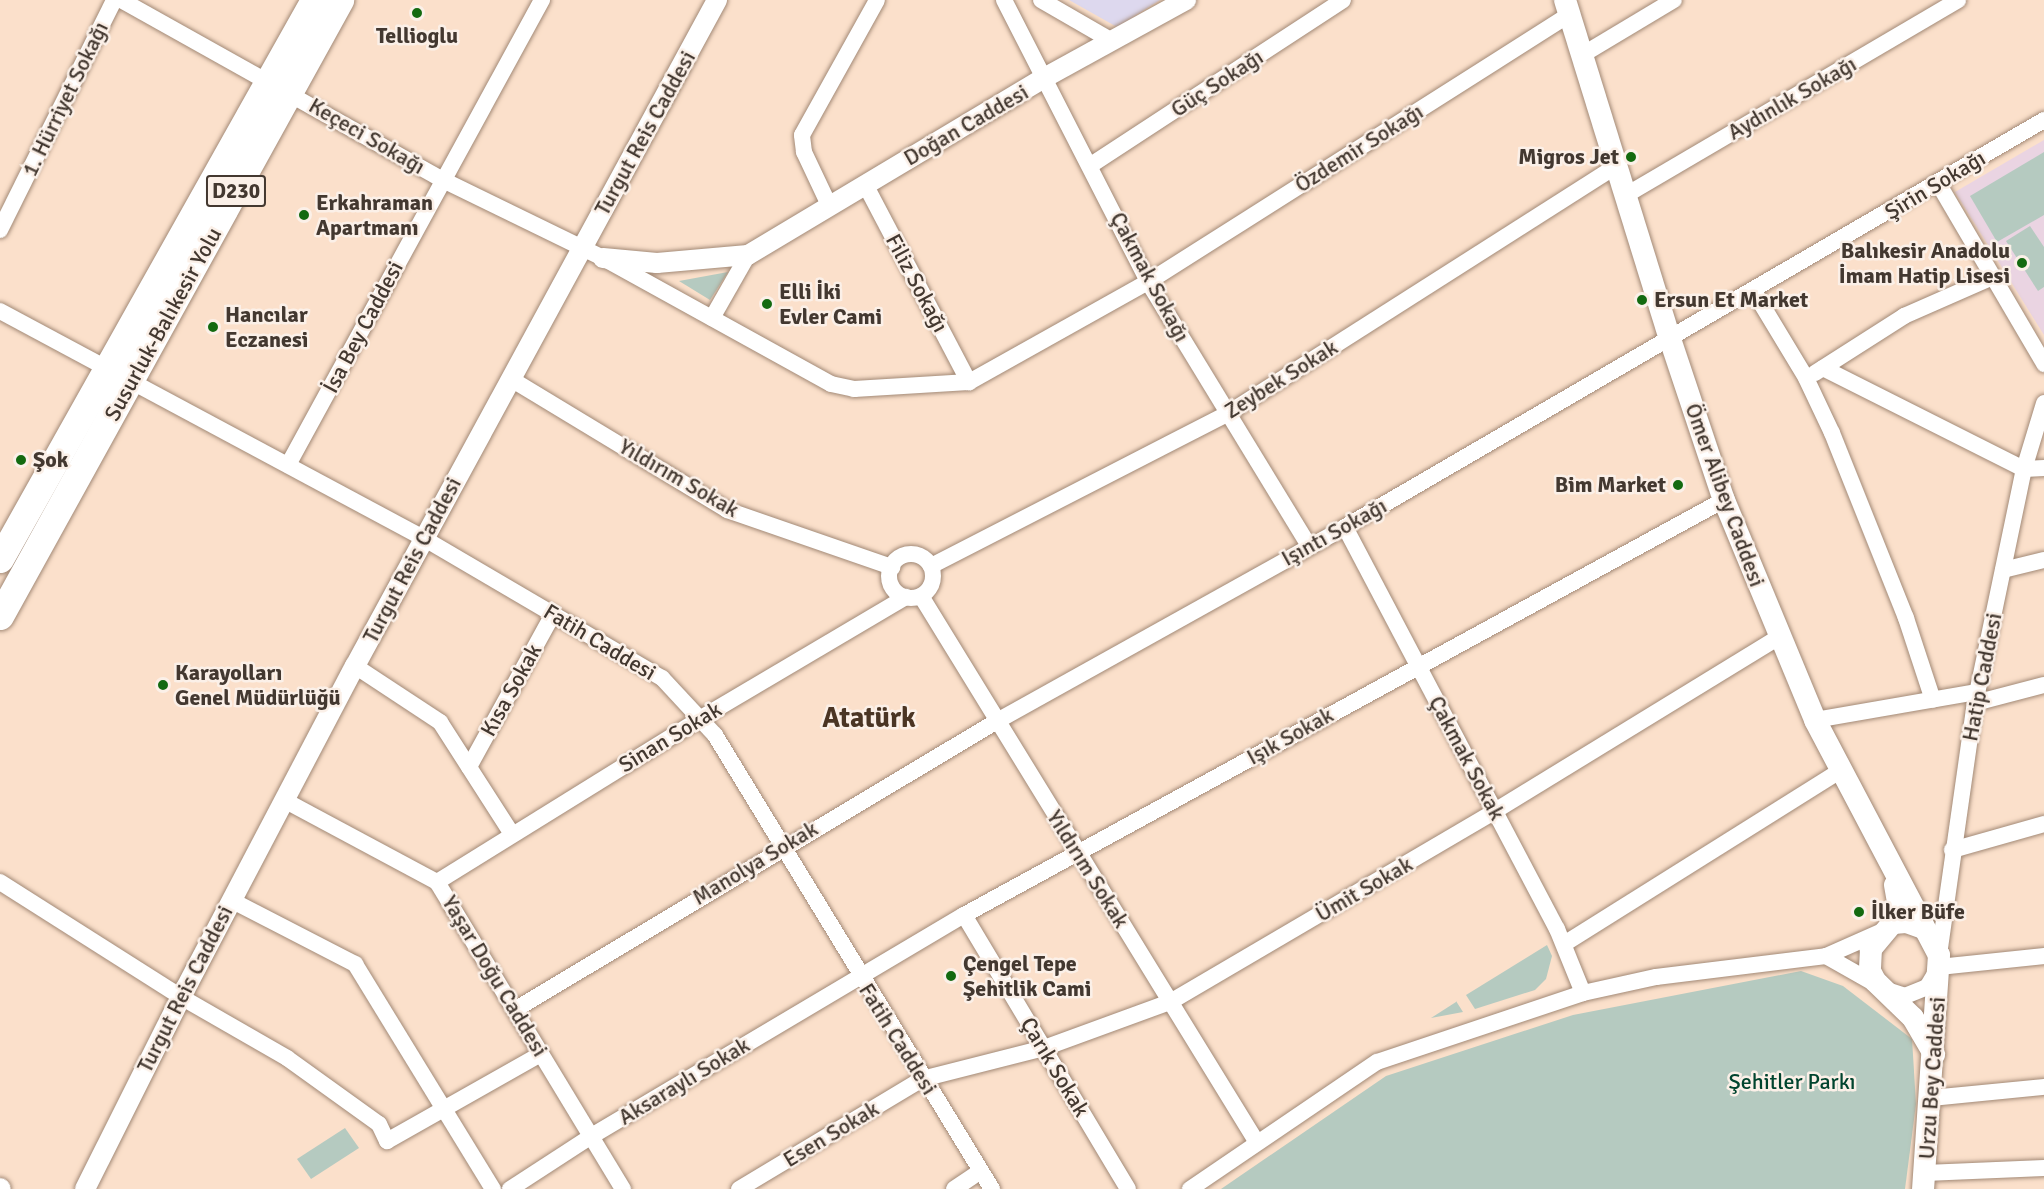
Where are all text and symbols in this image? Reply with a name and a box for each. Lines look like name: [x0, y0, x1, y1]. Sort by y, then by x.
marker: Tellioglu: [410, 6, 424, 20]
street label: 1. Hürriyet Sokağı: [16, 17, 114, 181]
place label: Tellioglu: [376, 23, 458, 49]
street label: Güç Sokağı: [1166, 43, 1268, 123]
street label: Turgut Reis Caddesi: [589, 46, 701, 220]
street label: Aydınlık Sokağı: [1723, 50, 1861, 146]
street label: Doğan Caddesi: [899, 79, 1033, 171]
street label: Keçeci Sokağı: [304, 92, 430, 180]
street label: Özdemir Sokağı: [1290, 98, 1428, 198]
place label: Migros Jet: [1518, 144, 1619, 170]
street label: Şirin Sokağı: [1880, 145, 1990, 225]
marker: Migros Jet: [1624, 150, 1638, 164]
road number: D230: [204, 173, 268, 209]
place label: Erkahraman Apartmanı: [316, 189, 433, 240]
marker: Erkahraman Apartmanı: [297, 208, 311, 222]
street label: Çakmak Sokağı: [1105, 208, 1195, 346]
street label: Susurluk-Balıkesir Yolu: [99, 223, 227, 425]
street label: Filiz Sokağı: [880, 229, 954, 337]
place label: Balıkesir Anadolu İmam Hatip Lisesi: [1839, 237, 2010, 288]
marker: Balıkesir Anadolu İmam Hatip Lisesi: [2015, 256, 2029, 270]
street label: İsa Bey Caddesi: [317, 257, 409, 397]
place label: Elli İki Evler Cami: [779, 278, 882, 330]
place label: Ersun Et Market: [1654, 287, 1808, 313]
marker: Ersun Et Market: [1635, 293, 1649, 307]
marker: Elli İki Evler Cami: [760, 297, 774, 311]
place label: Hancılar Eczanesi: [225, 301, 308, 352]
marker: Hancılar Eczanesi: [206, 320, 220, 334]
street label: Zeybek Sokak: [1220, 334, 1342, 424]
street label: Ömer Alibey Caddesi: [1680, 400, 1770, 590]
street label: Yıldırım Sokak: [614, 433, 744, 523]
place label: Şok: [33, 447, 68, 473]
marker: Şok: [14, 453, 28, 467]
place label: Bim Market: [1555, 472, 1666, 498]
street label: Turgut Reis Caddesi: [357, 473, 467, 647]
marker: Bim Market: [1671, 478, 1685, 492]
street label: Işıntı Sokağı: [1277, 492, 1391, 572]
street label: Fatih Caddesi: [539, 598, 661, 686]
street label: Hatip Caddesi: [1957, 611, 2007, 743]
street label: Kısa Sokak: [475, 639, 547, 741]
place label: Karayolları Genel Müdürlüğü: [175, 659, 341, 710]
marker: Karayolları Genel Müdürlüğü: [156, 678, 170, 692]
street label: Çakmak Sokak: [1423, 691, 1511, 825]
street label: Sinan Sokak: [614, 696, 726, 778]
district label: Atatürk: [822, 701, 916, 735]
street label: Işık Sokak: [1242, 701, 1338, 771]
street label: Yıldırım Sokak: [1041, 805, 1135, 933]
street label: Manolya Sokak: [688, 815, 822, 911]
street label: Ümit Sokak: [1311, 851, 1417, 927]
street label: Yaşar Doğu Caddesi: [436, 891, 554, 1061]
place label: İlker Büfe: [1871, 899, 1965, 925]
street label: Turgut Reis Caddesi: [132, 901, 238, 1077]
marker: İlker Büfe: [1852, 905, 1866, 919]
place label: Çengel Tepe Şehitlik Cami: [963, 950, 1091, 1002]
marker: Çengel Tepe Şehitlik Cami: [944, 969, 958, 983]
street label: Fatih Caddesi: [853, 978, 943, 1100]
street label: Urzu Bey Caddesi: [1913, 996, 1951, 1160]
street label: Çarık Sokak: [1015, 1012, 1095, 1122]
street label: Aksaraylı Sokak: [614, 1031, 754, 1131]
park label: Şehitler Parkı: [1728, 1069, 1856, 1095]
street label: Esen Sokak: [778, 1095, 884, 1173]

